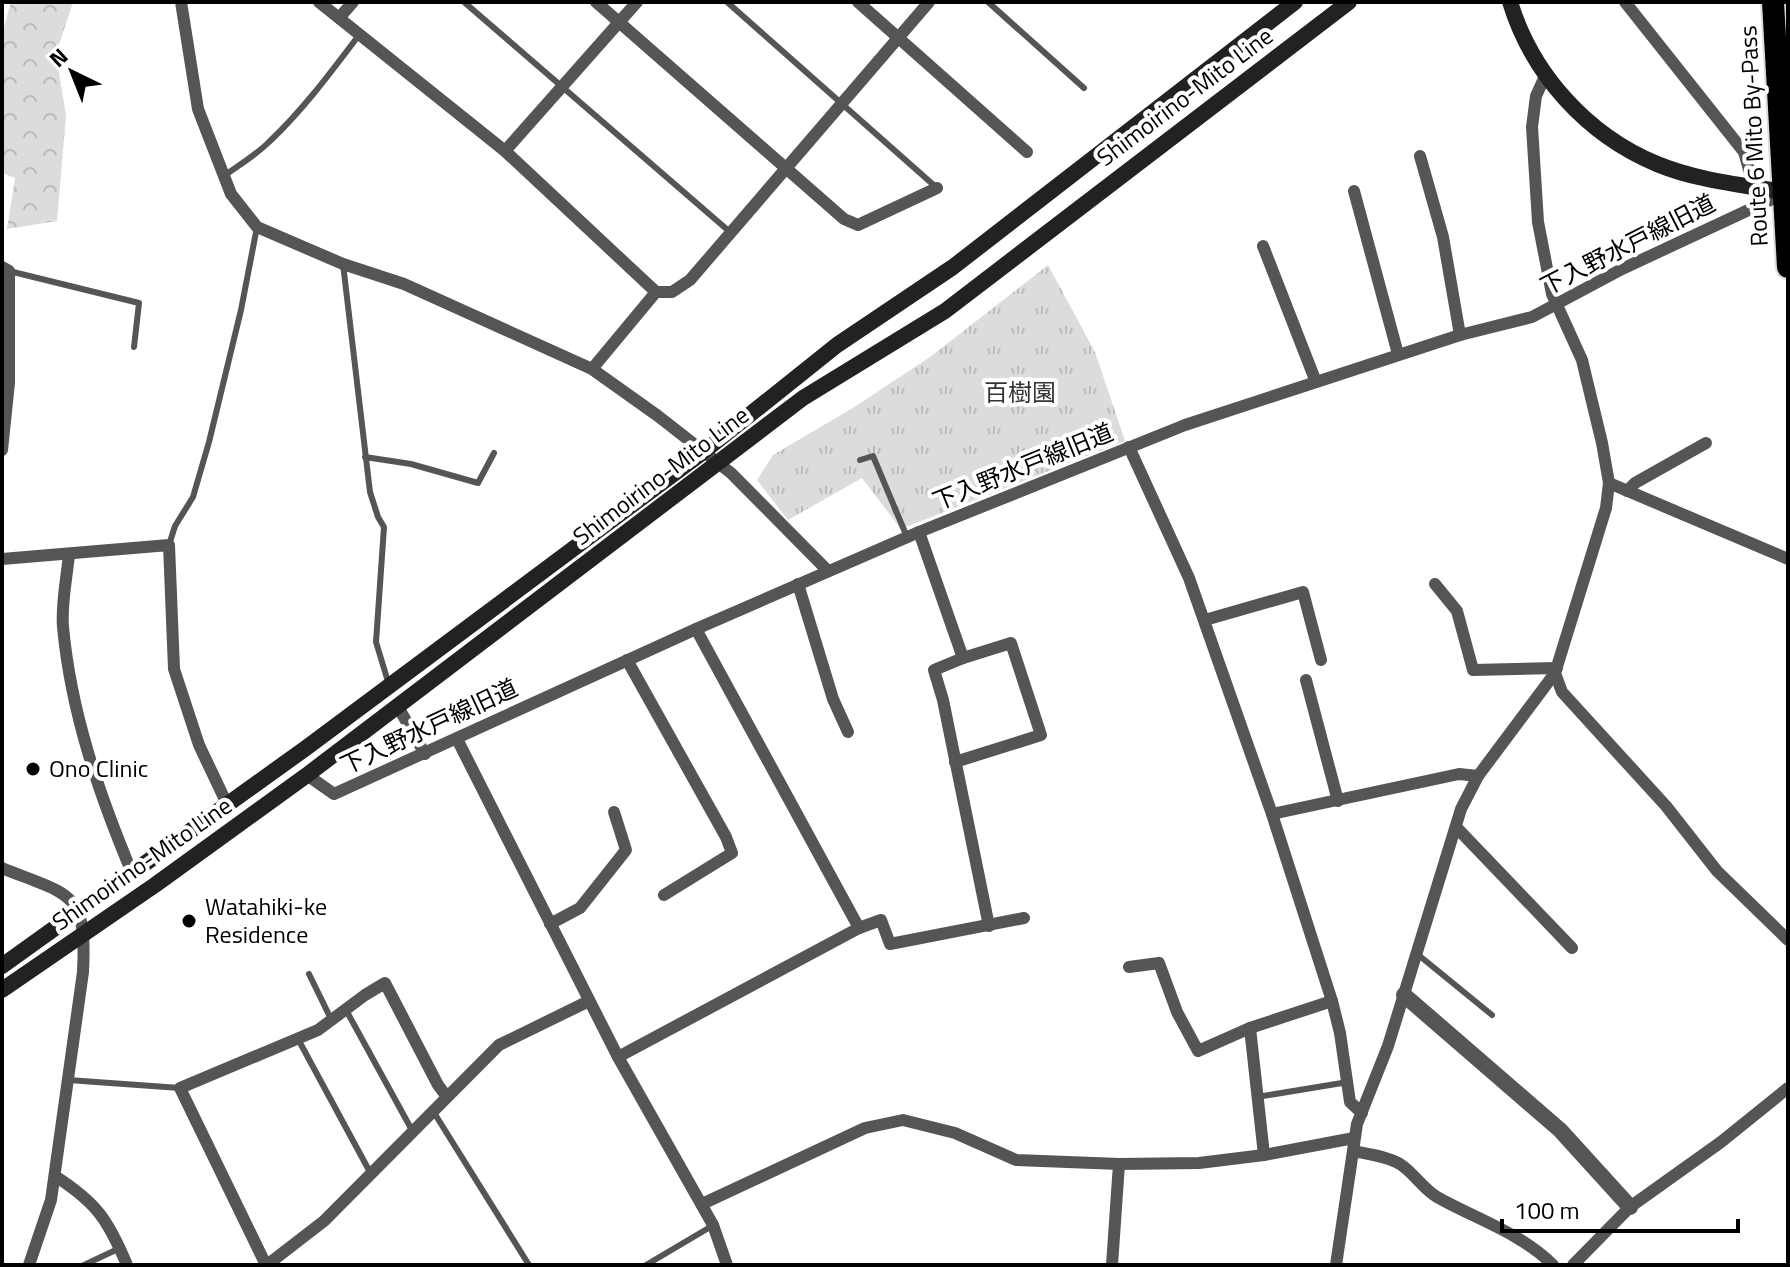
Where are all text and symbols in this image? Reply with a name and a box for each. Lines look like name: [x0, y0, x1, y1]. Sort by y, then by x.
street label: Shimoirino-Mito Line: [1089, 18, 1280, 174]
street label: Route 6 Mito By-Pass: [1729, 25, 1777, 247]
north arrow: [32, 32, 112, 112]
text: N: [41, 40, 76, 75]
street label: 下入野水戸線旧道: [1534, 184, 1721, 304]
park label: 百樹園: [984, 374, 1056, 410]
street label: Shimoirino-Mito Line: [565, 397, 756, 553]
street label: 下入野水戸線旧道: [927, 413, 1118, 519]
street label: 下入野水戸線旧道: [334, 669, 523, 783]
place label: Ono Clinic: [49, 750, 148, 786]
marker: Ono Clinic: [24, 760, 42, 778]
street label: Shimoirino-Mito Line: [44, 788, 239, 939]
place label: Watahiki-ke Residence: [205, 888, 327, 952]
marker: Watahiki-ke Residence: [180, 912, 198, 930]
scale bar: [1502, 1183, 1738, 1233]
text: 100 m: [1514, 1192, 1580, 1228]

